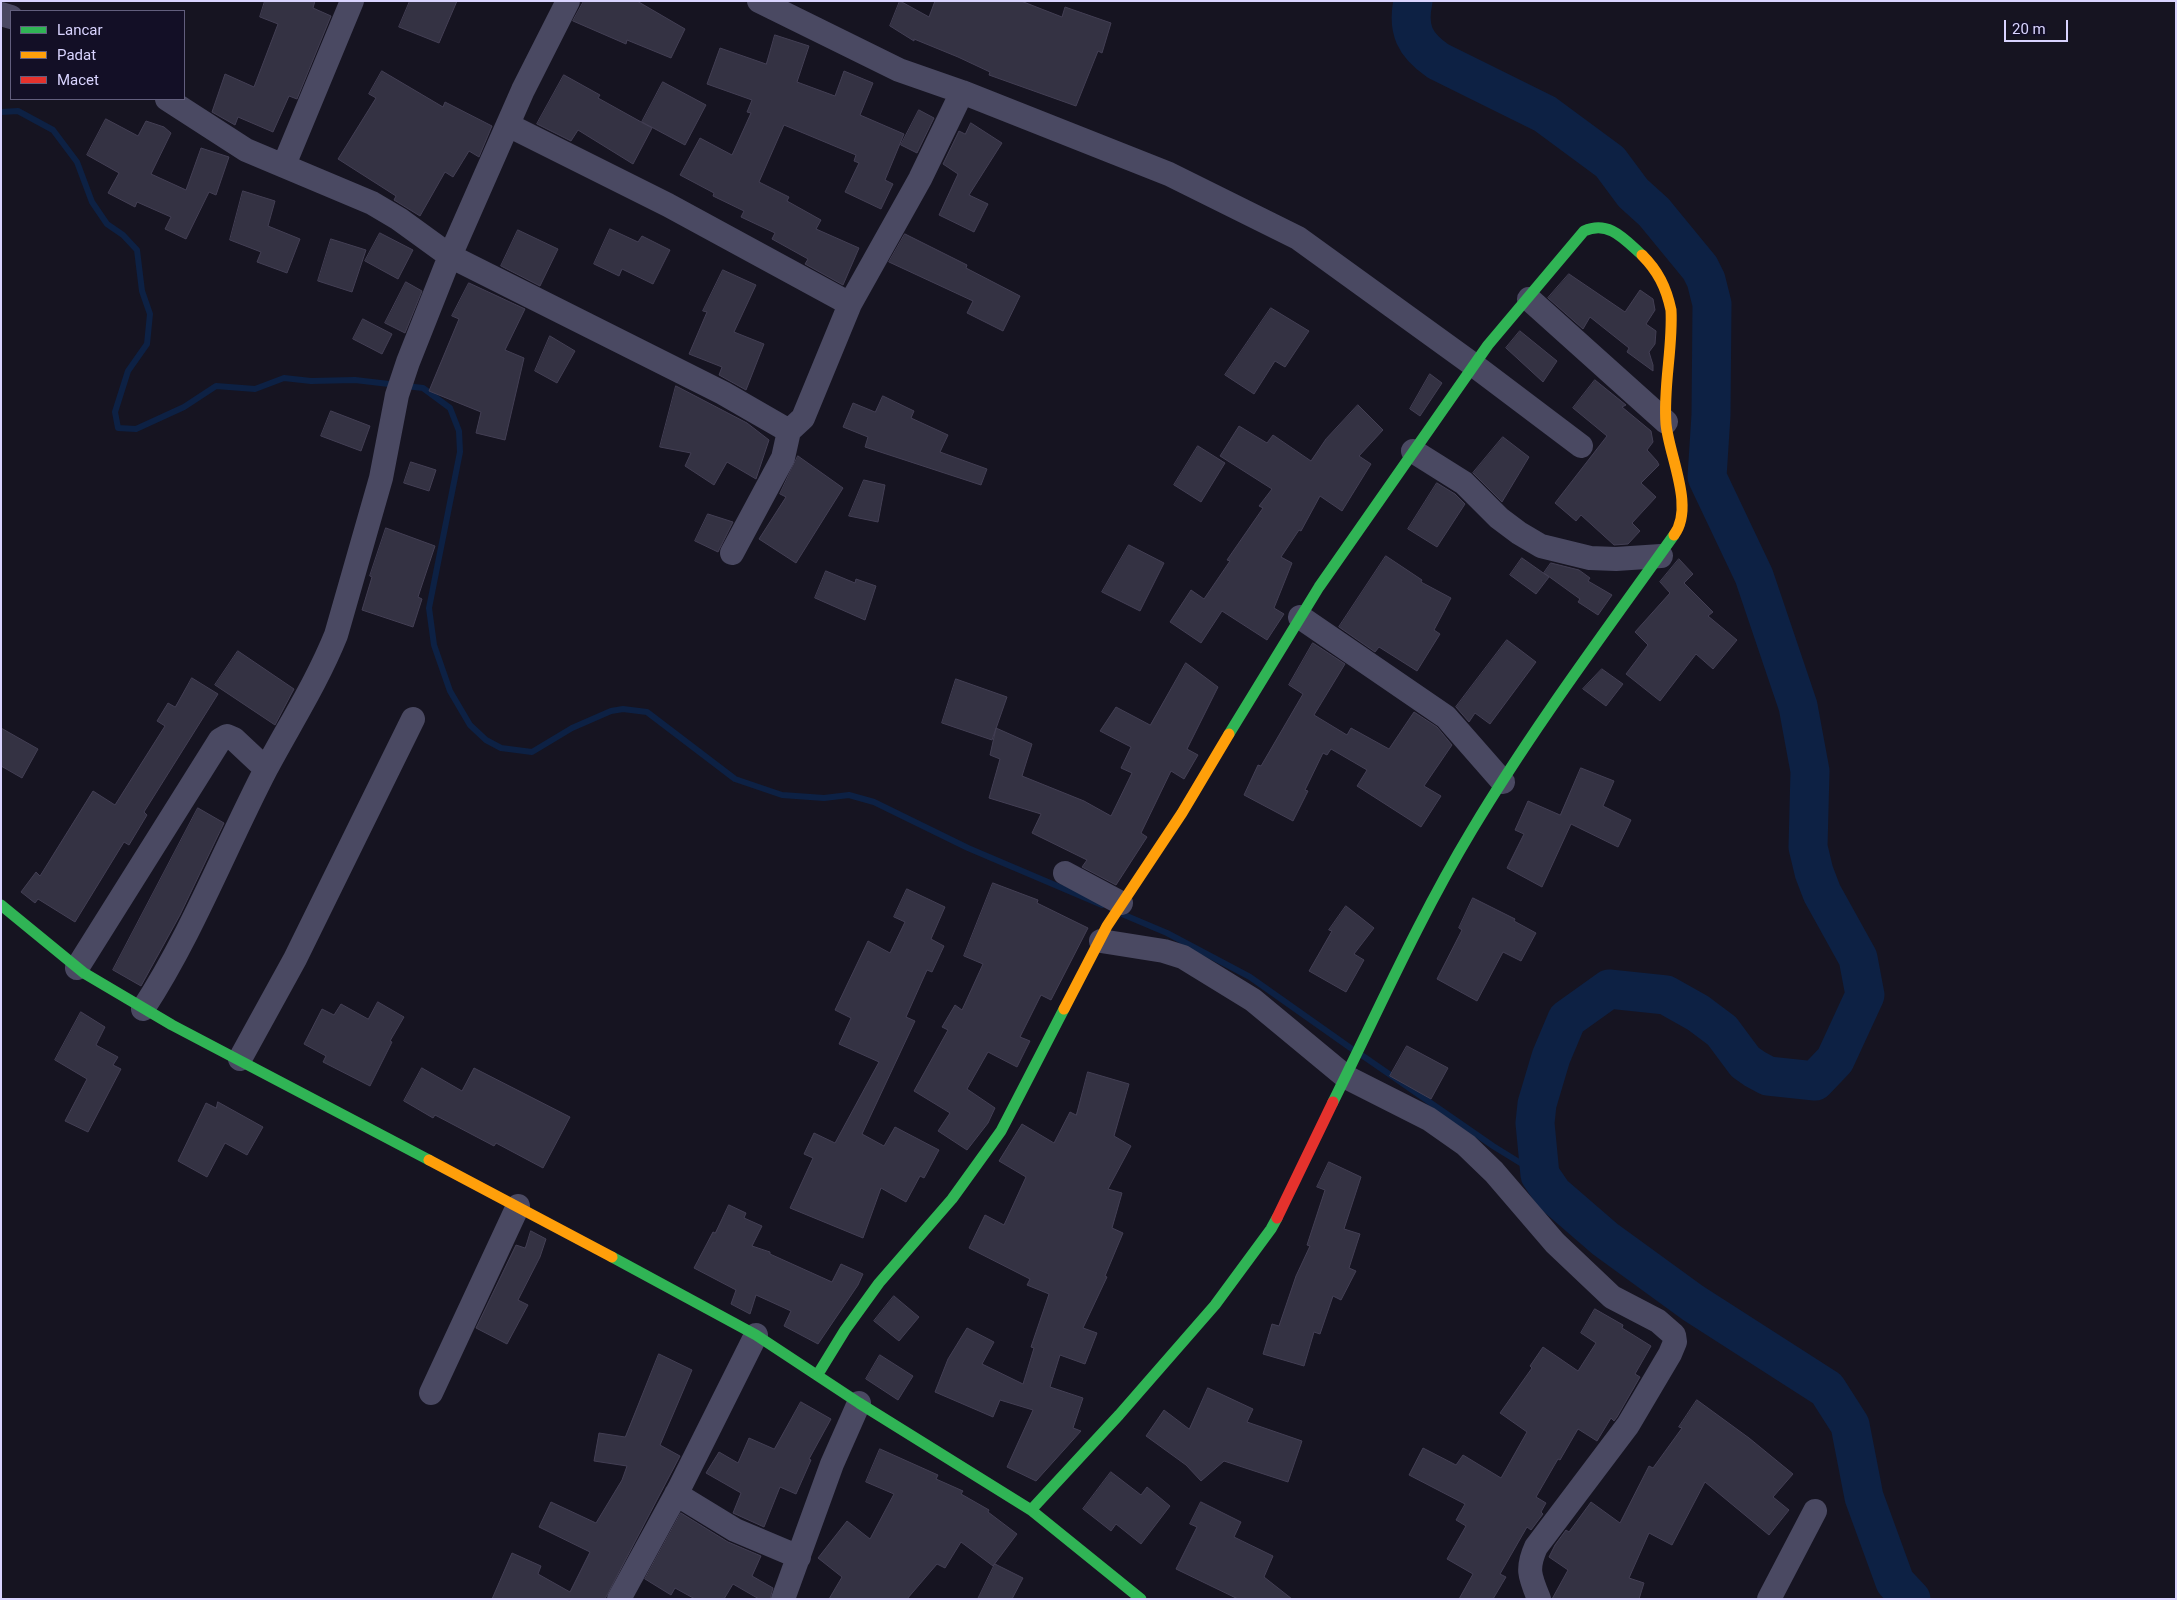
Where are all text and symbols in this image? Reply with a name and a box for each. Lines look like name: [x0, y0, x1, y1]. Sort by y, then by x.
legend: [10, 10, 185, 100]
scale bar: [2007, 10, 2071, 42]
text: 20 m: [2012, 20, 2046, 38]
text: Lancar: [57, 21, 103, 39]
text: Padat: [57, 46, 96, 64]
text: Macet: [57, 71, 99, 89]

